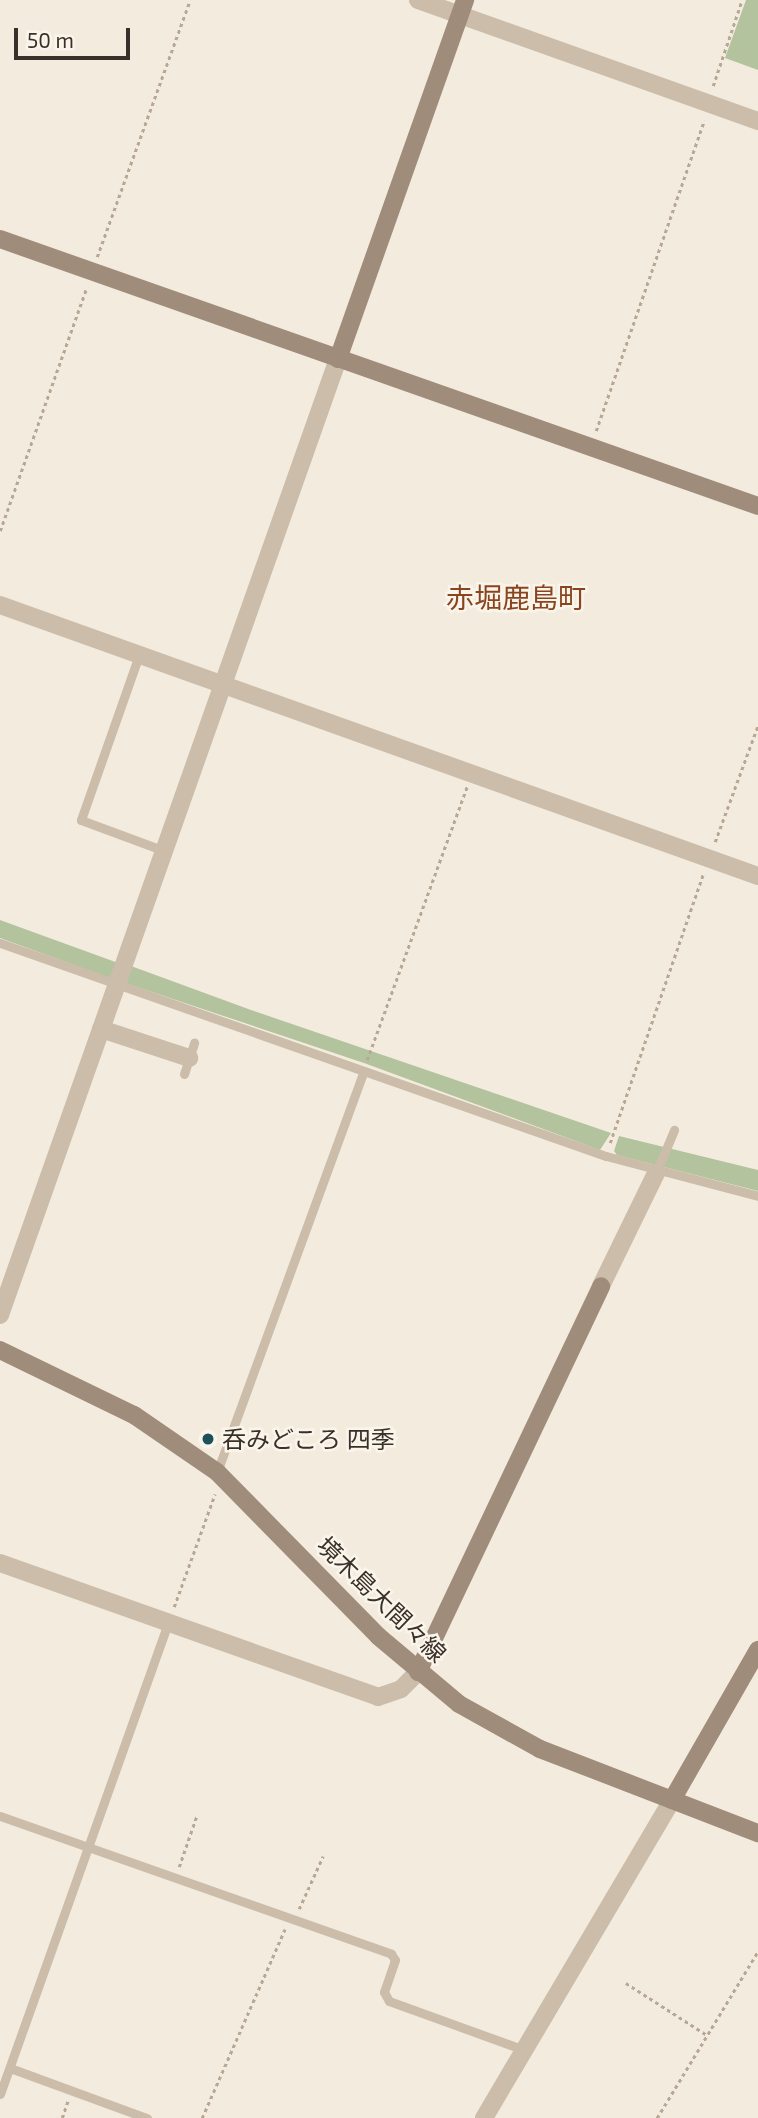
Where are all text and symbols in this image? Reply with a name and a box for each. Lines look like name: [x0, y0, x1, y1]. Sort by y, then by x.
scale bar: [18, 14, 133, 58]
text: 50 m: [27, 27, 74, 52]
district label: 赤堀鹿島町: [446, 580, 586, 614]
place label: 呑みどころ 四季: [222, 1425, 395, 1453]
marker: 呑みどころ 四季: [200, 1431, 216, 1447]
street label: 境木島大間々線: [312, 1530, 452, 1668]

